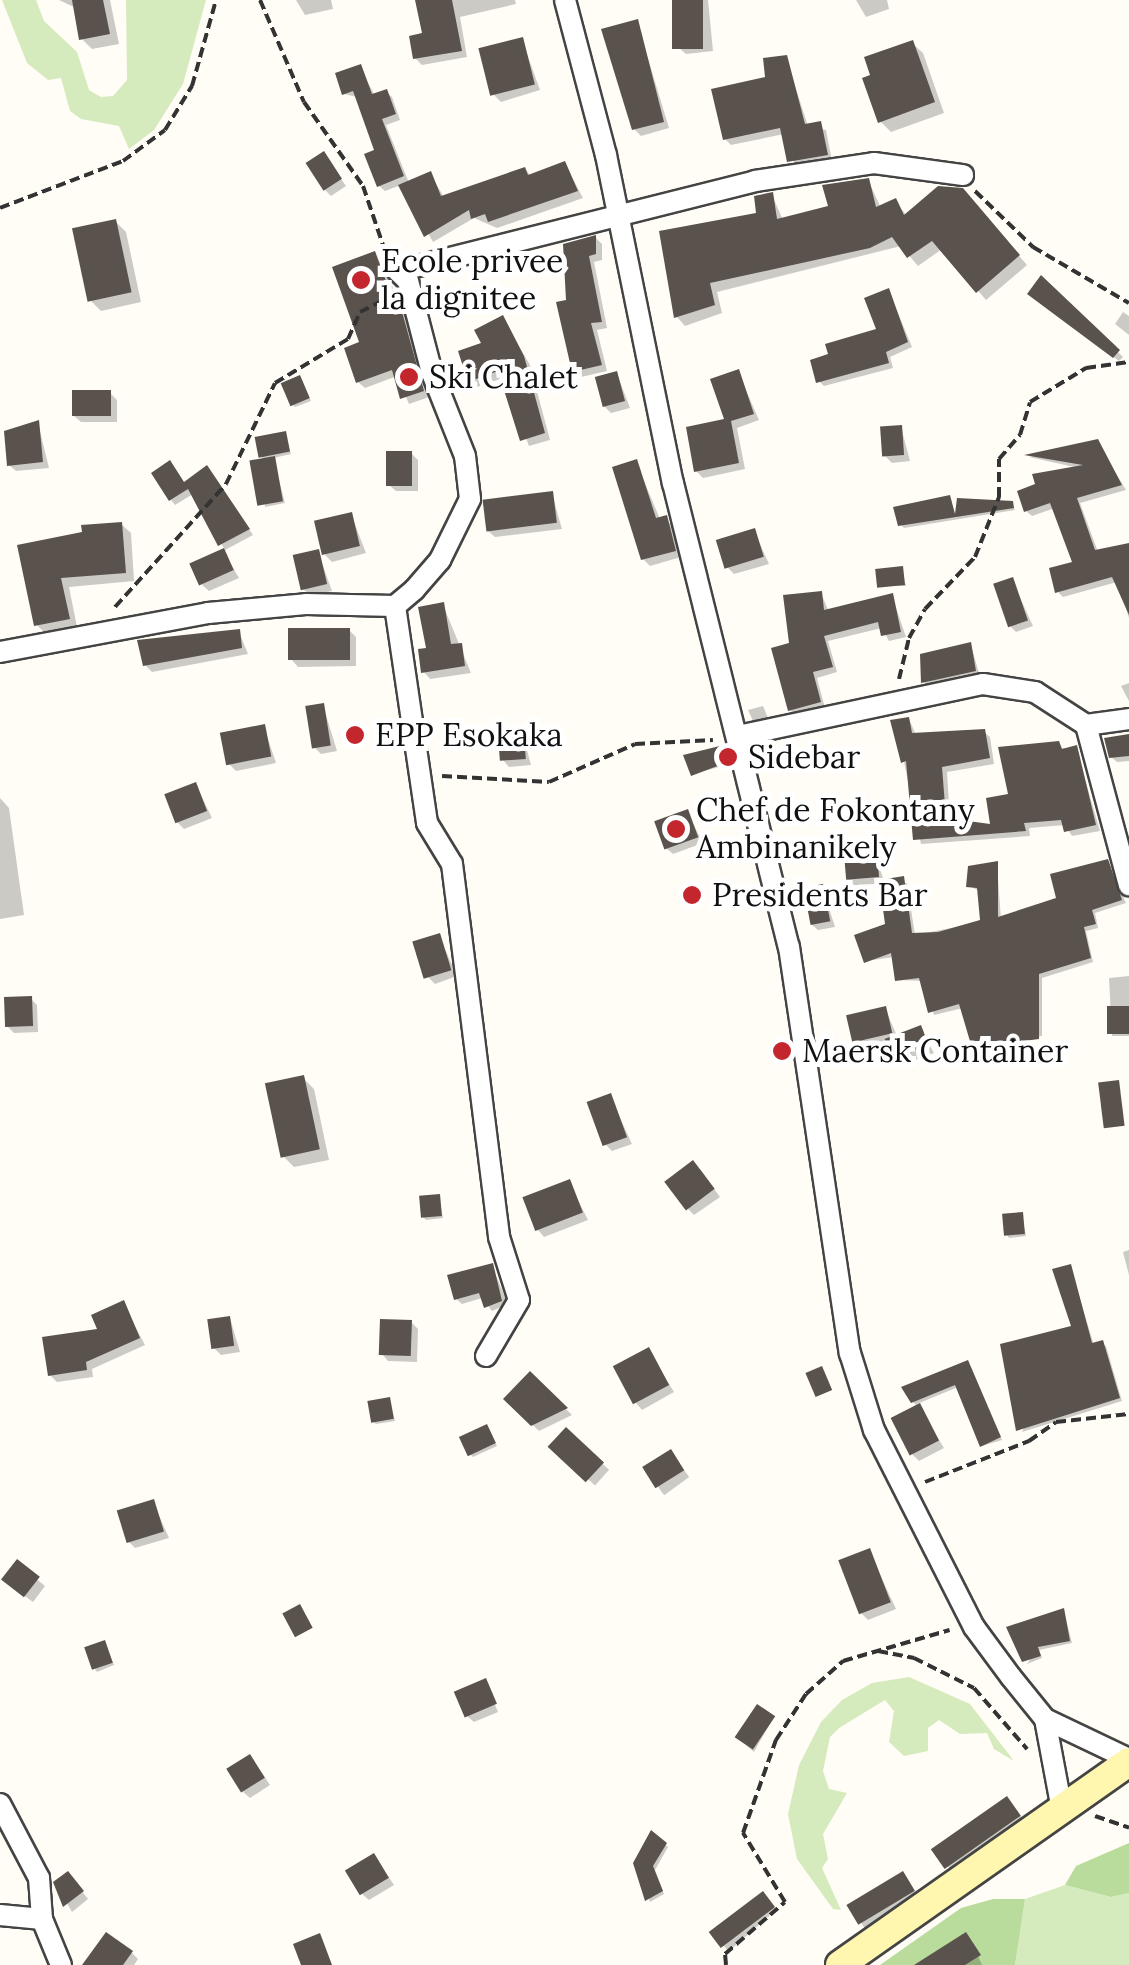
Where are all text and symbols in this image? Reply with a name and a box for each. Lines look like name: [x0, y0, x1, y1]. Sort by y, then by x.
place label: Ecole privee la dignitee: [381, 243, 563, 318]
marker: Ecole privee la dignitee: [350, 269, 372, 291]
place label: Ski Chalet: [429, 358, 578, 396]
marker: Ski Chalet: [398, 366, 420, 388]
place label: EPP Esokaka: [375, 716, 563, 754]
marker: EPP Esokaka: [344, 724, 366, 746]
place label: Sidebar: [748, 738, 860, 776]
marker: Sidebar: [717, 746, 739, 768]
place label: Chef de Fokontany Ambinanikely: [696, 792, 975, 867]
marker: Chef de Fokontany Ambinanikely: [665, 818, 687, 840]
place label: Presidents Bar: [712, 876, 928, 914]
marker: Presidents Bar: [681, 884, 703, 906]
place label: Maersk Container: [802, 1032, 1068, 1070]
marker: Maersk Container: [771, 1040, 793, 1062]

